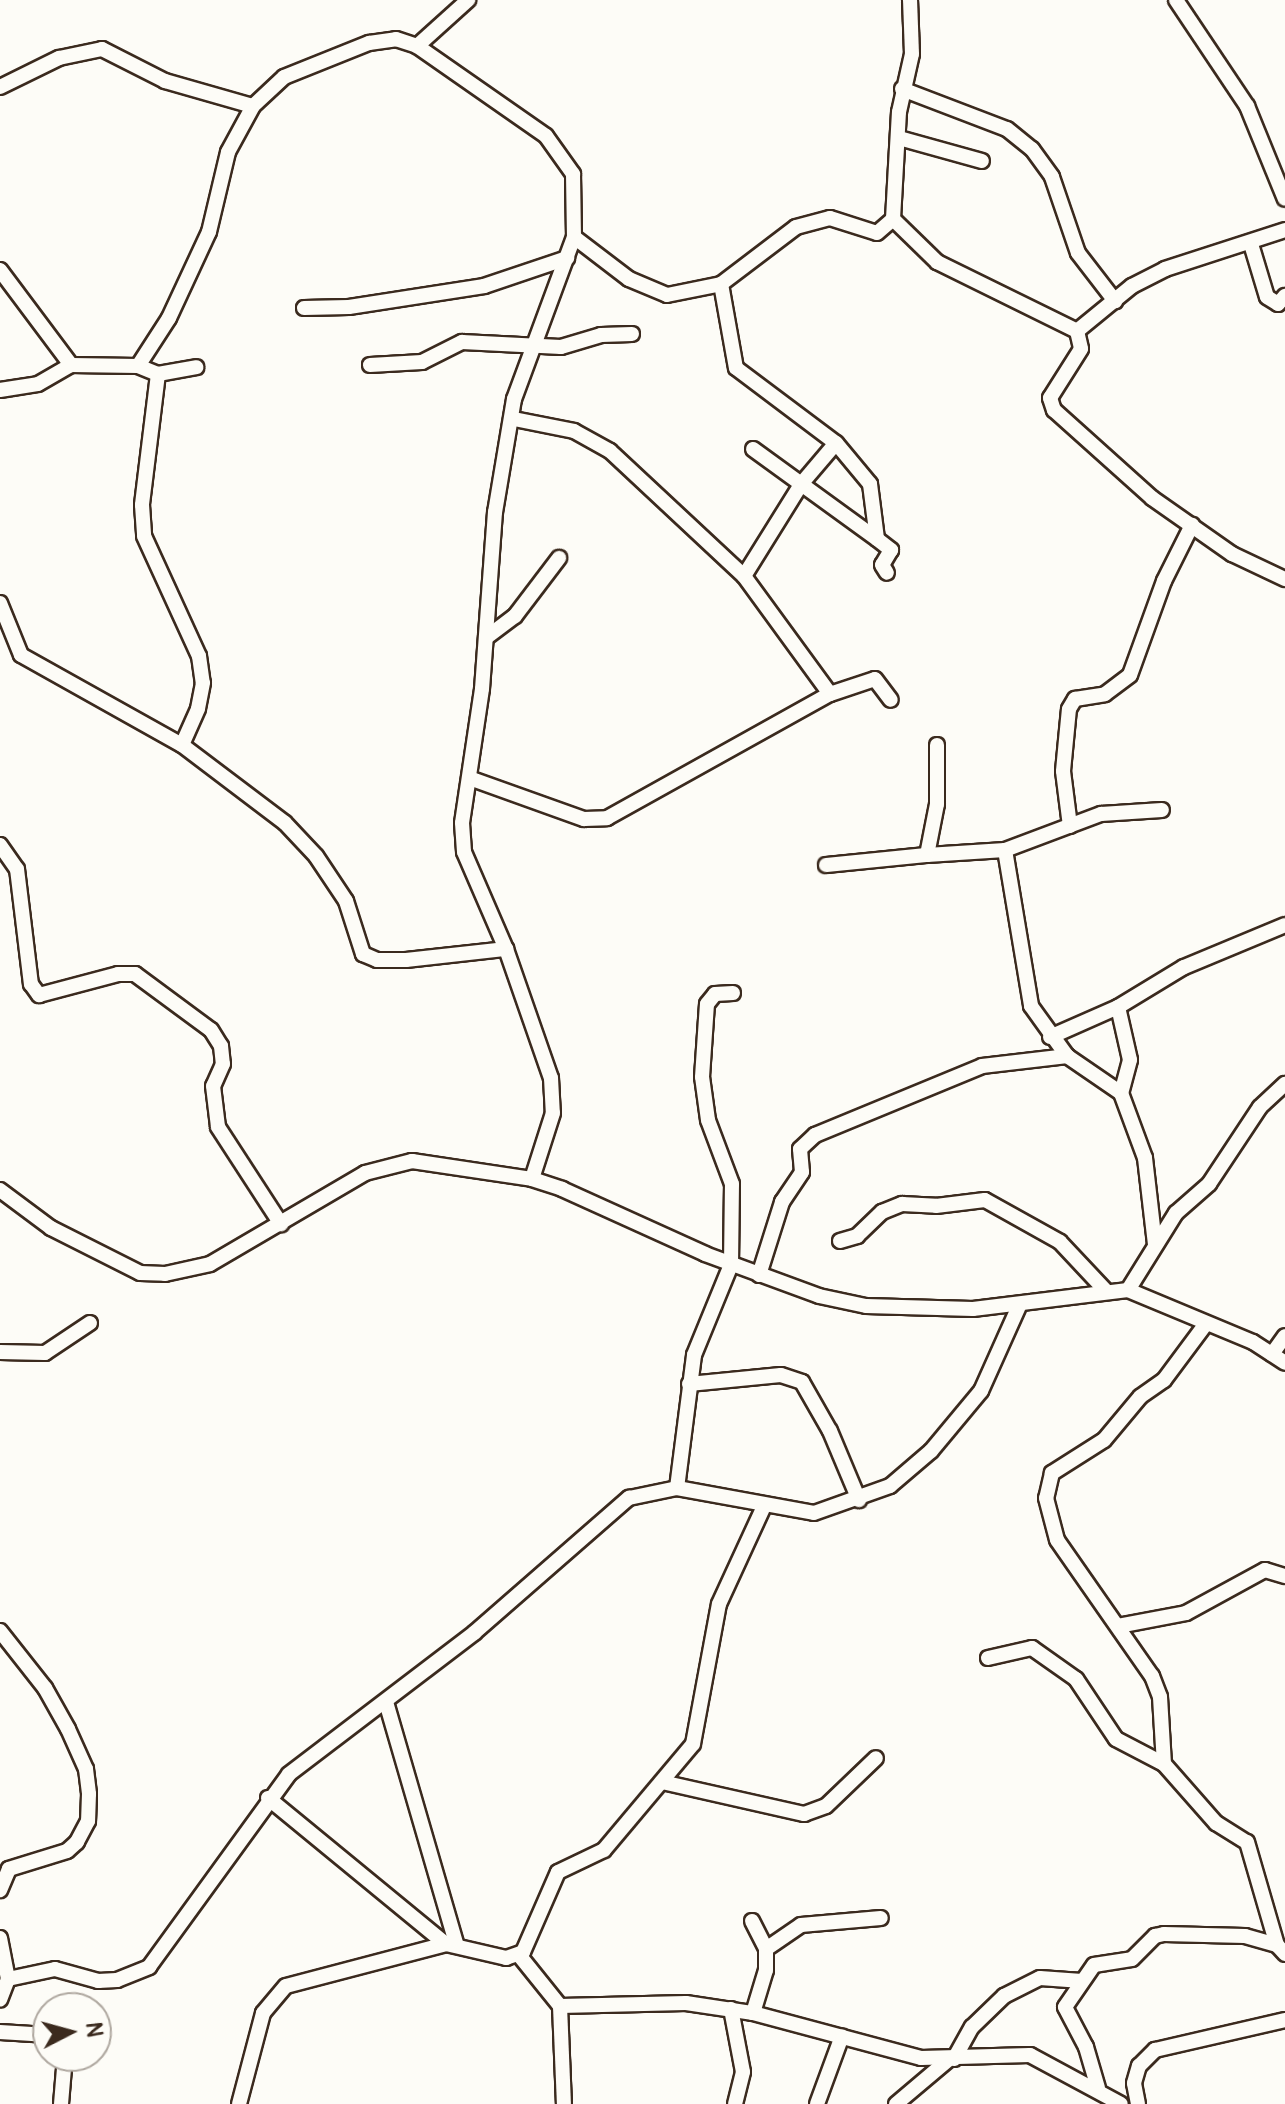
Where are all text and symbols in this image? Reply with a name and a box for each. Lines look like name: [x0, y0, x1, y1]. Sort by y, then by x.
north arrow: [32, 1992, 112, 2072]
text: N: [79, 2021, 109, 2039]

